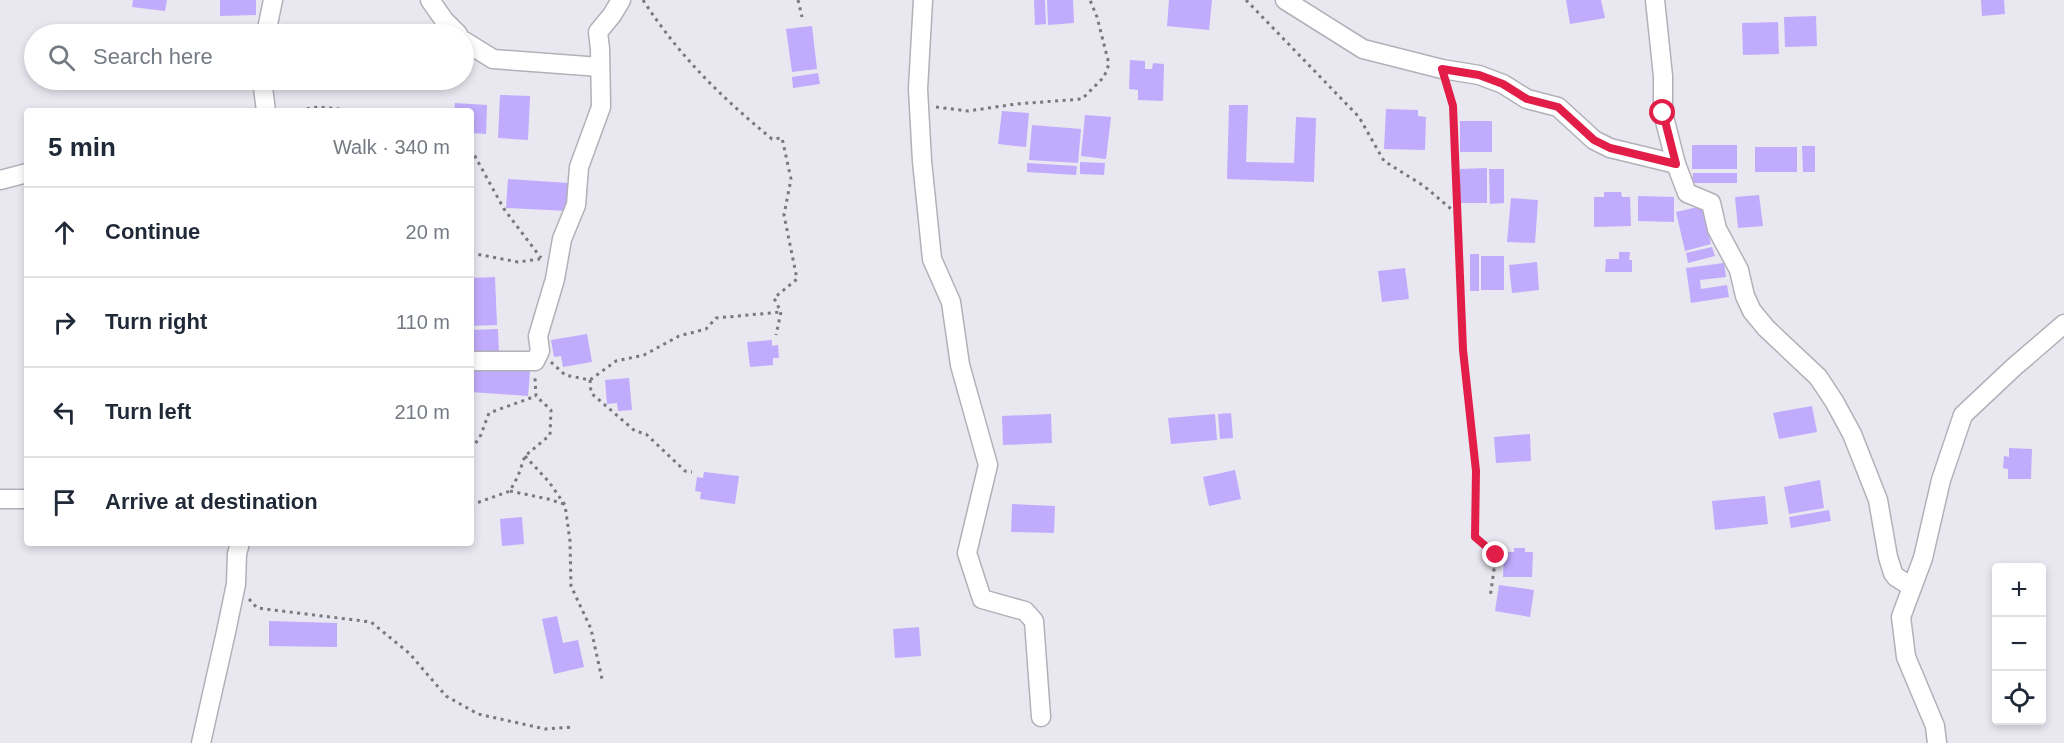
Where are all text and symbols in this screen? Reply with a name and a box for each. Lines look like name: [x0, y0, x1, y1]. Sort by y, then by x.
search box: [24, 24, 474, 90]
icon: search: [45, 41, 78, 74]
text: Search here: [93, 44, 213, 69]
route start: [1649, 99, 1675, 125]
text: 5 min: [48, 132, 116, 162]
text: Walk · 340 m: [333, 136, 450, 158]
icon: ahead: [48, 216, 81, 249]
text: Continue: [105, 219, 200, 244]
text: 20 m: [406, 221, 450, 243]
icon: right: [48, 306, 81, 339]
text: Turn right: [105, 309, 207, 334]
text: 110 m: [396, 311, 450, 333]
icon: left: [48, 396, 81, 429]
text: Turn left: [105, 399, 191, 424]
text: 210 m: [394, 401, 450, 423]
icon: arrive: [48, 486, 81, 519]
text: Arrive at destination: [105, 489, 318, 514]
route end: [1482, 541, 1508, 567]
map controls: [1992, 563, 2046, 725]
button: +: [1992, 563, 2046, 617]
button: −: [1992, 617, 2046, 671]
button: locate: [1992, 671, 2046, 725]

